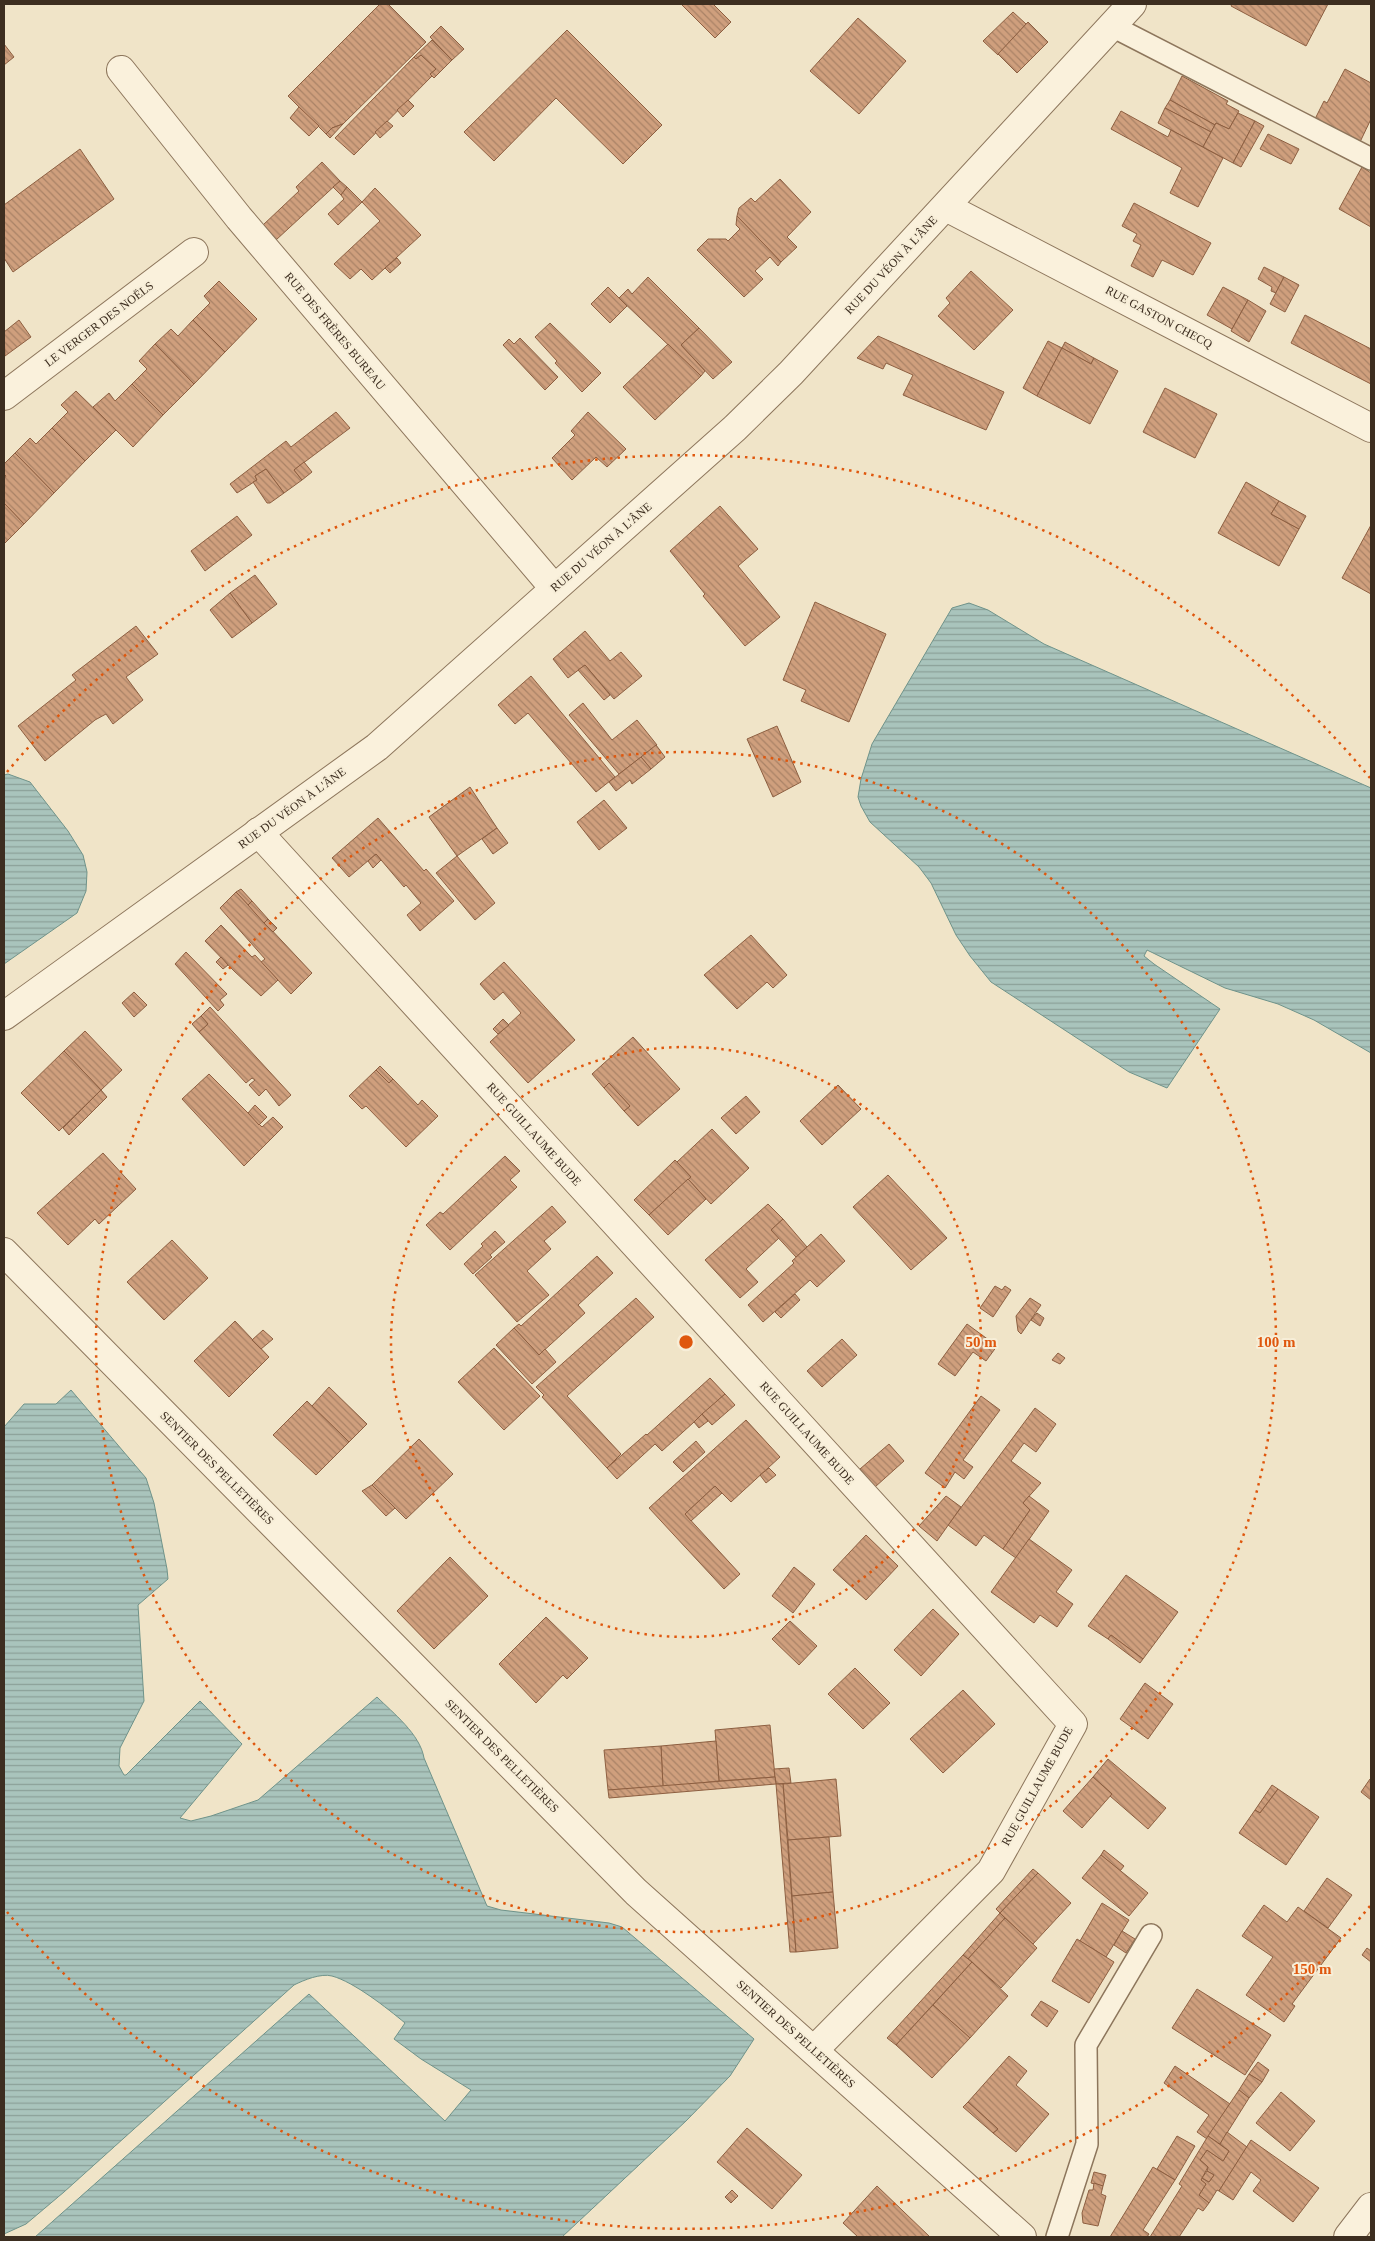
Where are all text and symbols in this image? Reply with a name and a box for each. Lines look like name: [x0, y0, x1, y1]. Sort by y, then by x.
street label: RUE DU VÉON À L'ÂNE: [842, 213, 940, 317]
street label: RUE DES FRÈRES BUREAU: [282, 269, 388, 393]
street label: LE VERGER DES NOËLS: [42, 278, 156, 370]
street label: RUE GASTON CHECQ: [1103, 283, 1215, 351]
street label: RUE DU VÉON À L'ÂNE: [548, 499, 654, 595]
street label: RUE DU VÉON À L'ÂNE: [236, 764, 348, 852]
street label: RUE GUILLAUME BUDE: [484, 1080, 584, 1188]
centre of rings: [677, 1333, 695, 1351]
text: 50 m: [965, 1334, 997, 1350]
text: 100 m: [1257, 1334, 1296, 1350]
street label: RUE GUILLAUME BUDE: [757, 1379, 857, 1487]
street label: SENTIER DES PELLETIÈRES: [157, 1408, 277, 1528]
street label: SENTIER DES PELLETIÈRES: [442, 1696, 562, 1816]
street label: RUE GUILLAUME BUDE: [998, 1724, 1076, 1848]
text: 150 m: [1293, 1961, 1332, 1977]
street label: SENTIER DES PELLETIÈRES: [734, 1977, 858, 2091]

